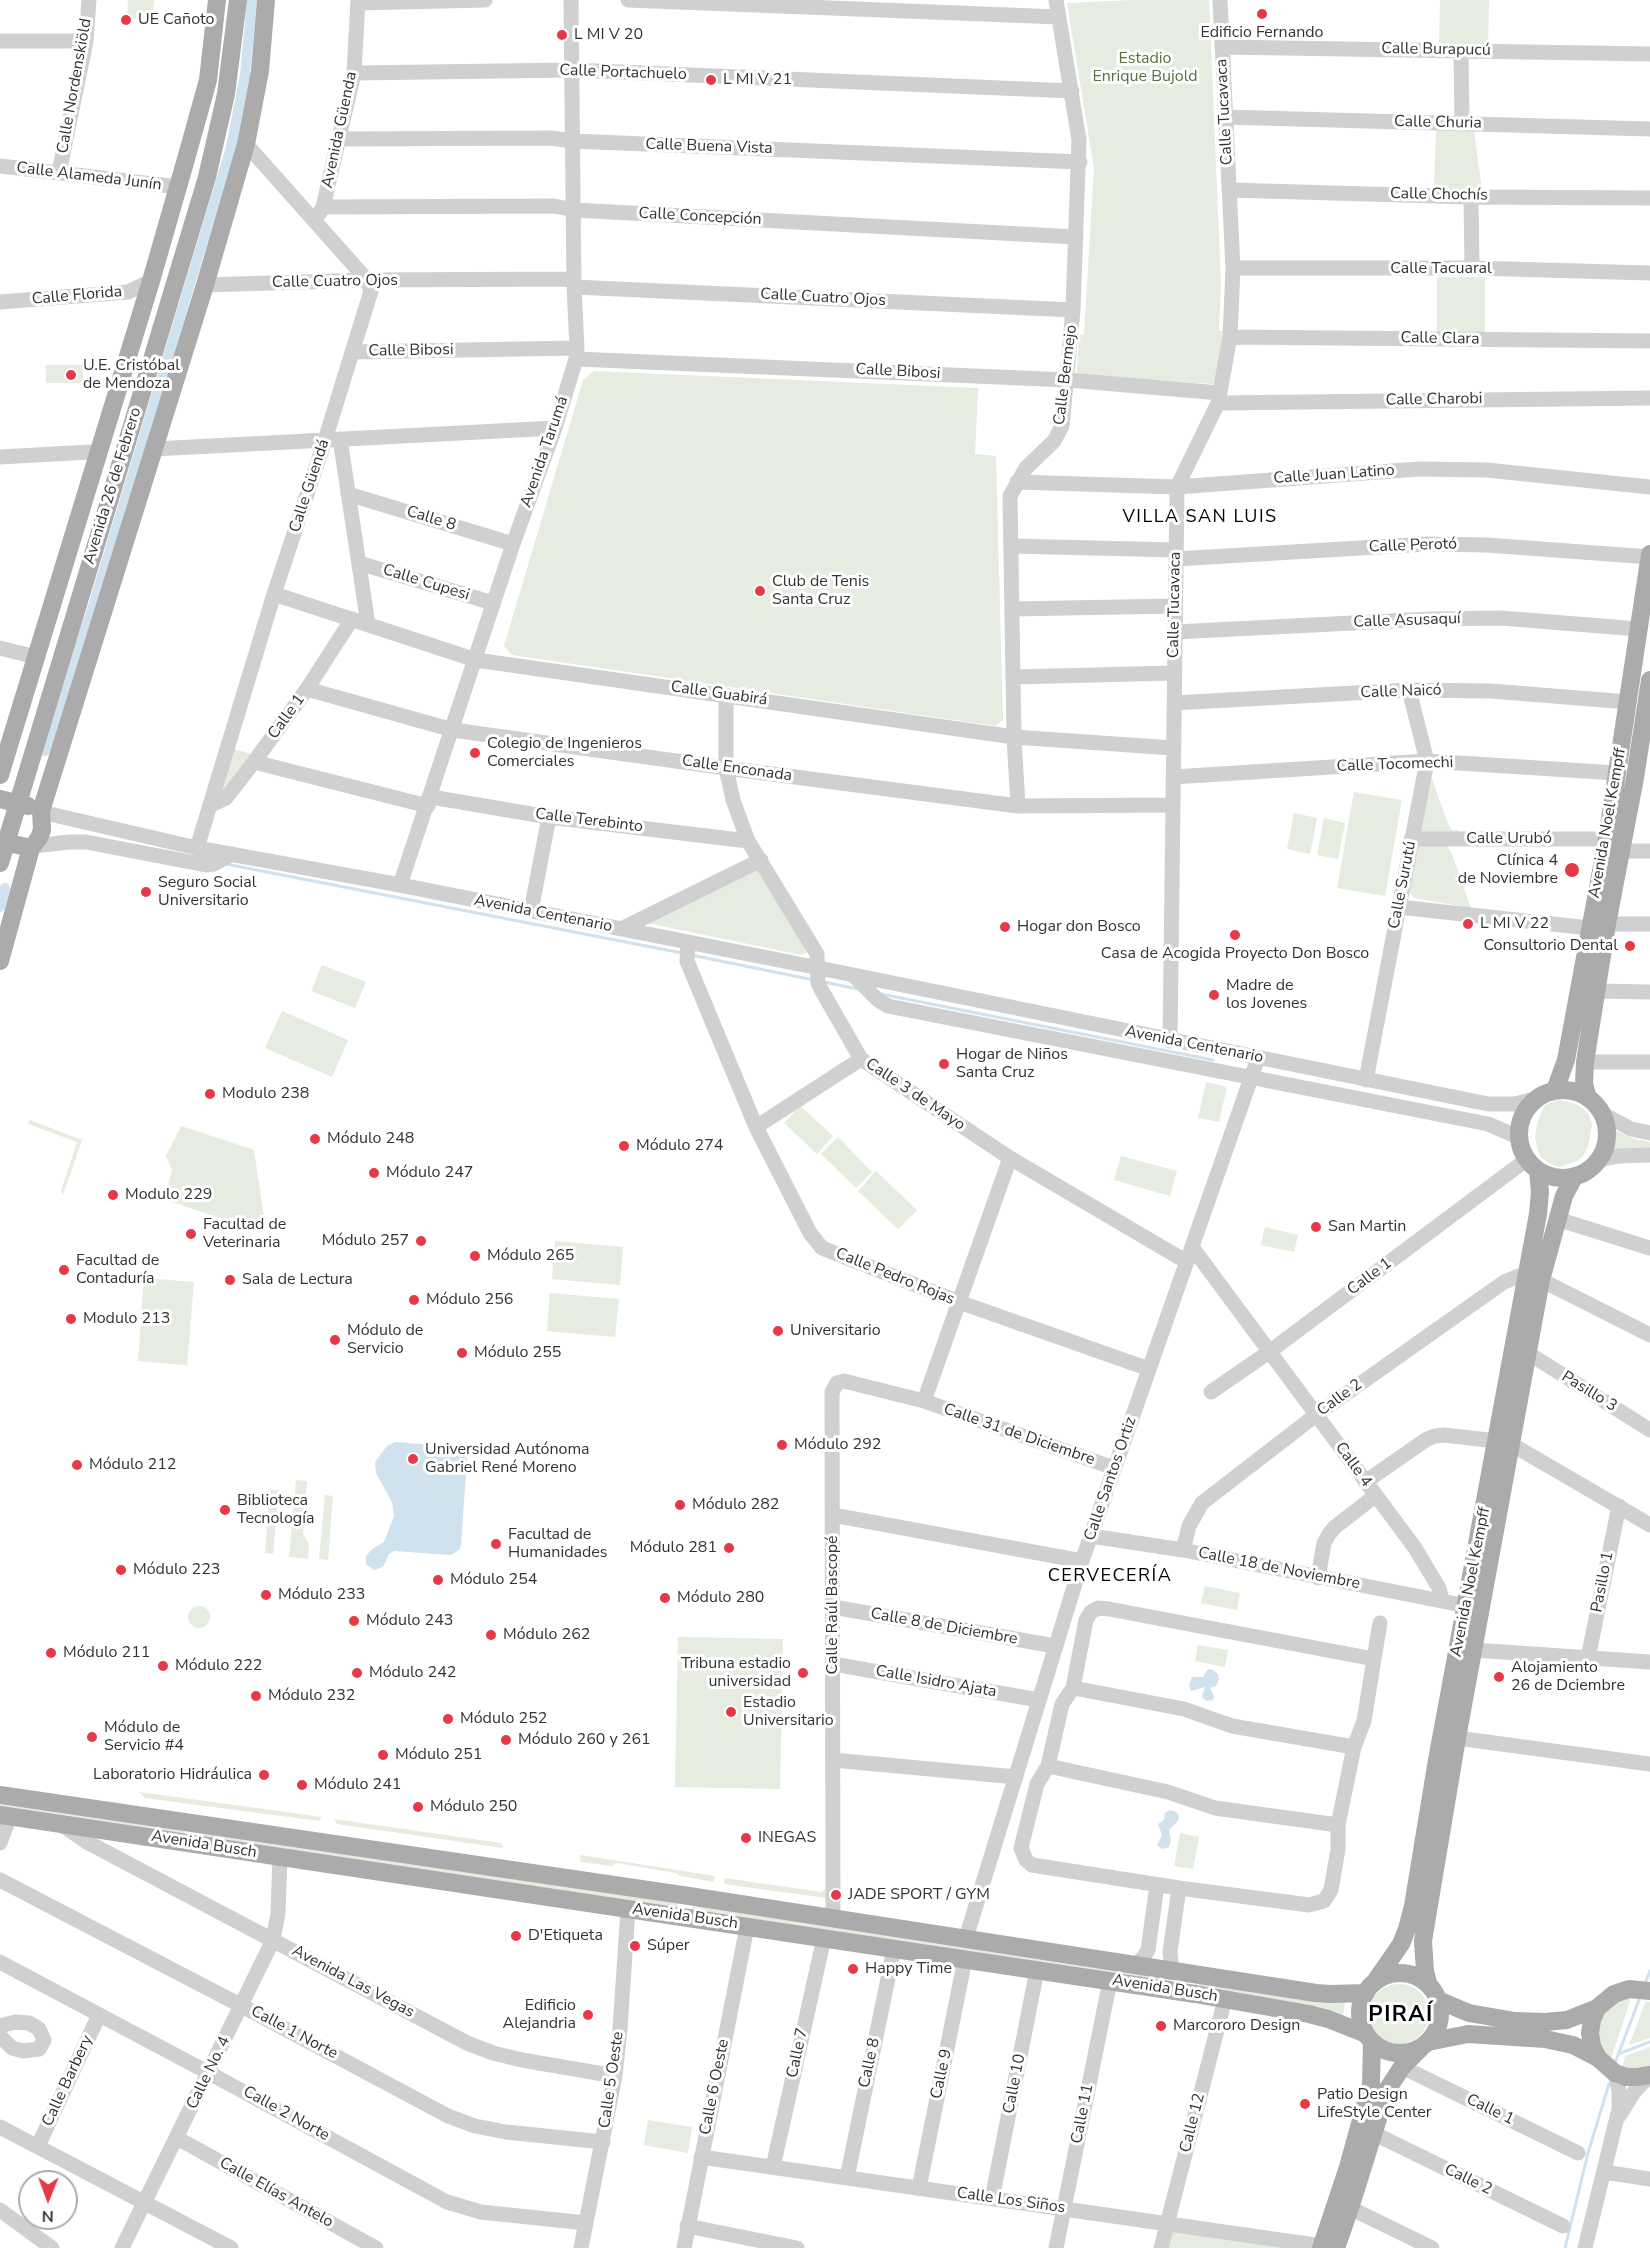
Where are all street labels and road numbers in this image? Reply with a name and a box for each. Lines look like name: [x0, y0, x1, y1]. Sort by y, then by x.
street label: Calle Nordenskiöld: [54, 17, 96, 155]
street label: Calle Burapucú: [1381, 39, 1491, 61]
street label: Calle Tucavaca: [1213, 58, 1237, 166]
street label: Calle Portachuelo: [559, 61, 687, 85]
street label: Avenida Güenda: [318, 70, 362, 190]
street label: Calle Churia: [1394, 113, 1482, 133]
street label: Calle Buena Vista: [645, 135, 773, 159]
street label: Calle Alameda Junín: [15, 159, 163, 195]
street label: Calle Chochís: [1390, 185, 1488, 205]
street label: Calle Concepción: [638, 204, 762, 230]
street label: Calle Tacuaral: [1390, 259, 1492, 279]
street label: Calle Cuatro Ojos: [272, 271, 398, 293]
street label: Calle Florida: [31, 282, 123, 310]
street label: Calle Cuatro Ojos: [760, 285, 886, 311]
street label: Calle Bermejo: [1050, 324, 1082, 426]
street label: Calle Clara: [1400, 329, 1480, 349]
street label: Calle Bibosi: [368, 341, 454, 361]
street label: Calle Bibosi: [855, 360, 941, 384]
street label: Calle Charobi: [1385, 390, 1483, 410]
street label: Avenida Tarumá: [517, 394, 573, 510]
street label: Avenida 26 de Febrero: [80, 405, 146, 567]
street label: Calle Güendá: [286, 437, 334, 535]
street label: Calle Juan Latino: [1273, 461, 1395, 489]
street label: Calle 8: [404, 502, 458, 536]
street label: Calle Perotó: [1369, 535, 1457, 557]
street label: Calle Tucavaca: [1164, 552, 1186, 658]
street label: Calle Cupesi: [380, 561, 472, 605]
street label: Calle Asusaquí: [1353, 610, 1461, 632]
street label: Calle Guabirá: [670, 678, 768, 710]
street label: Calle Naicó: [1360, 681, 1442, 703]
street label: Calle 1: [264, 691, 310, 743]
street label: Avenida Noel Kempff: [1585, 746, 1631, 900]
street label: Calle Enconada: [681, 752, 793, 786]
street label: Calle Tocomechi: [1336, 753, 1454, 777]
street label: Calle Terebinto: [534, 805, 644, 837]
street label: Calle Urubó: [1466, 829, 1552, 849]
street label: Calle Surutú: [1385, 839, 1421, 931]
street label: Avenida Centenario: [472, 891, 614, 937]
street label: Avenida Centenario: [1123, 1022, 1265, 1068]
street label: Calle 3 de Mayo: [862, 1055, 968, 1135]
street label: Calle Pedro Rojas: [833, 1244, 957, 1310]
street label: Calle 1: [1344, 1254, 1396, 1300]
street label: Pasillo 3: [1558, 1368, 1620, 1416]
street label: Calle 2: [1314, 1375, 1366, 1421]
street label: Calle 31 de Diciembre: [941, 1400, 1097, 1470]
street label: Calle Santos Ortiz: [1081, 1415, 1141, 1543]
street label: Calle 4: [1330, 1439, 1376, 1491]
street label: Avenida Noel Kempff: [1447, 1505, 1495, 1659]
street label: Calle Raúl Bascopé: [823, 1536, 843, 1674]
street label: Calle 18 de Noviembre: [1196, 1544, 1362, 1594]
street label: Pasillo 1: [1588, 1550, 1618, 1614]
street label: Calle 8 de Diciembre: [869, 1605, 1019, 1649]
street label: Calle Isidro Ajata: [874, 1662, 998, 1702]
street label: Avenida Busch: [150, 1827, 258, 1863]
street label: Avenida Busch: [631, 1900, 739, 1934]
street label: Avenida Las Vegas: [289, 1942, 417, 2022]
street label: Avenida Busch: [1111, 1971, 1219, 2007]
street label: Calle 1 Norte: [247, 2002, 341, 2064]
street label: Calle 7: [783, 2026, 813, 2080]
street label: Calle 5 Oeste: [596, 2031, 628, 2129]
street label: Calle Barbery: [39, 2032, 97, 2130]
street label: Calle No. 4: [183, 2033, 235, 2113]
street label: Calle 8: [855, 2036, 885, 2090]
street label: Calle 6 Oeste: [696, 2037, 734, 2137]
street label: Calle 9: [927, 2047, 957, 2101]
street label: Calle 10: [1000, 2053, 1030, 2115]
street label: Calle 2 Norte: [240, 2082, 332, 2146]
street label: Calle 11: [1068, 2083, 1098, 2145]
street label: Calle 1: [1463, 2090, 1517, 2130]
street label: Calle 12: [1176, 2091, 1210, 2155]
street label: Calle Elías Antelo: [216, 2154, 336, 2232]
street label: Calle 2: [1441, 2160, 1495, 2200]
street label: Calle Los Siños: [955, 2184, 1067, 2218]

